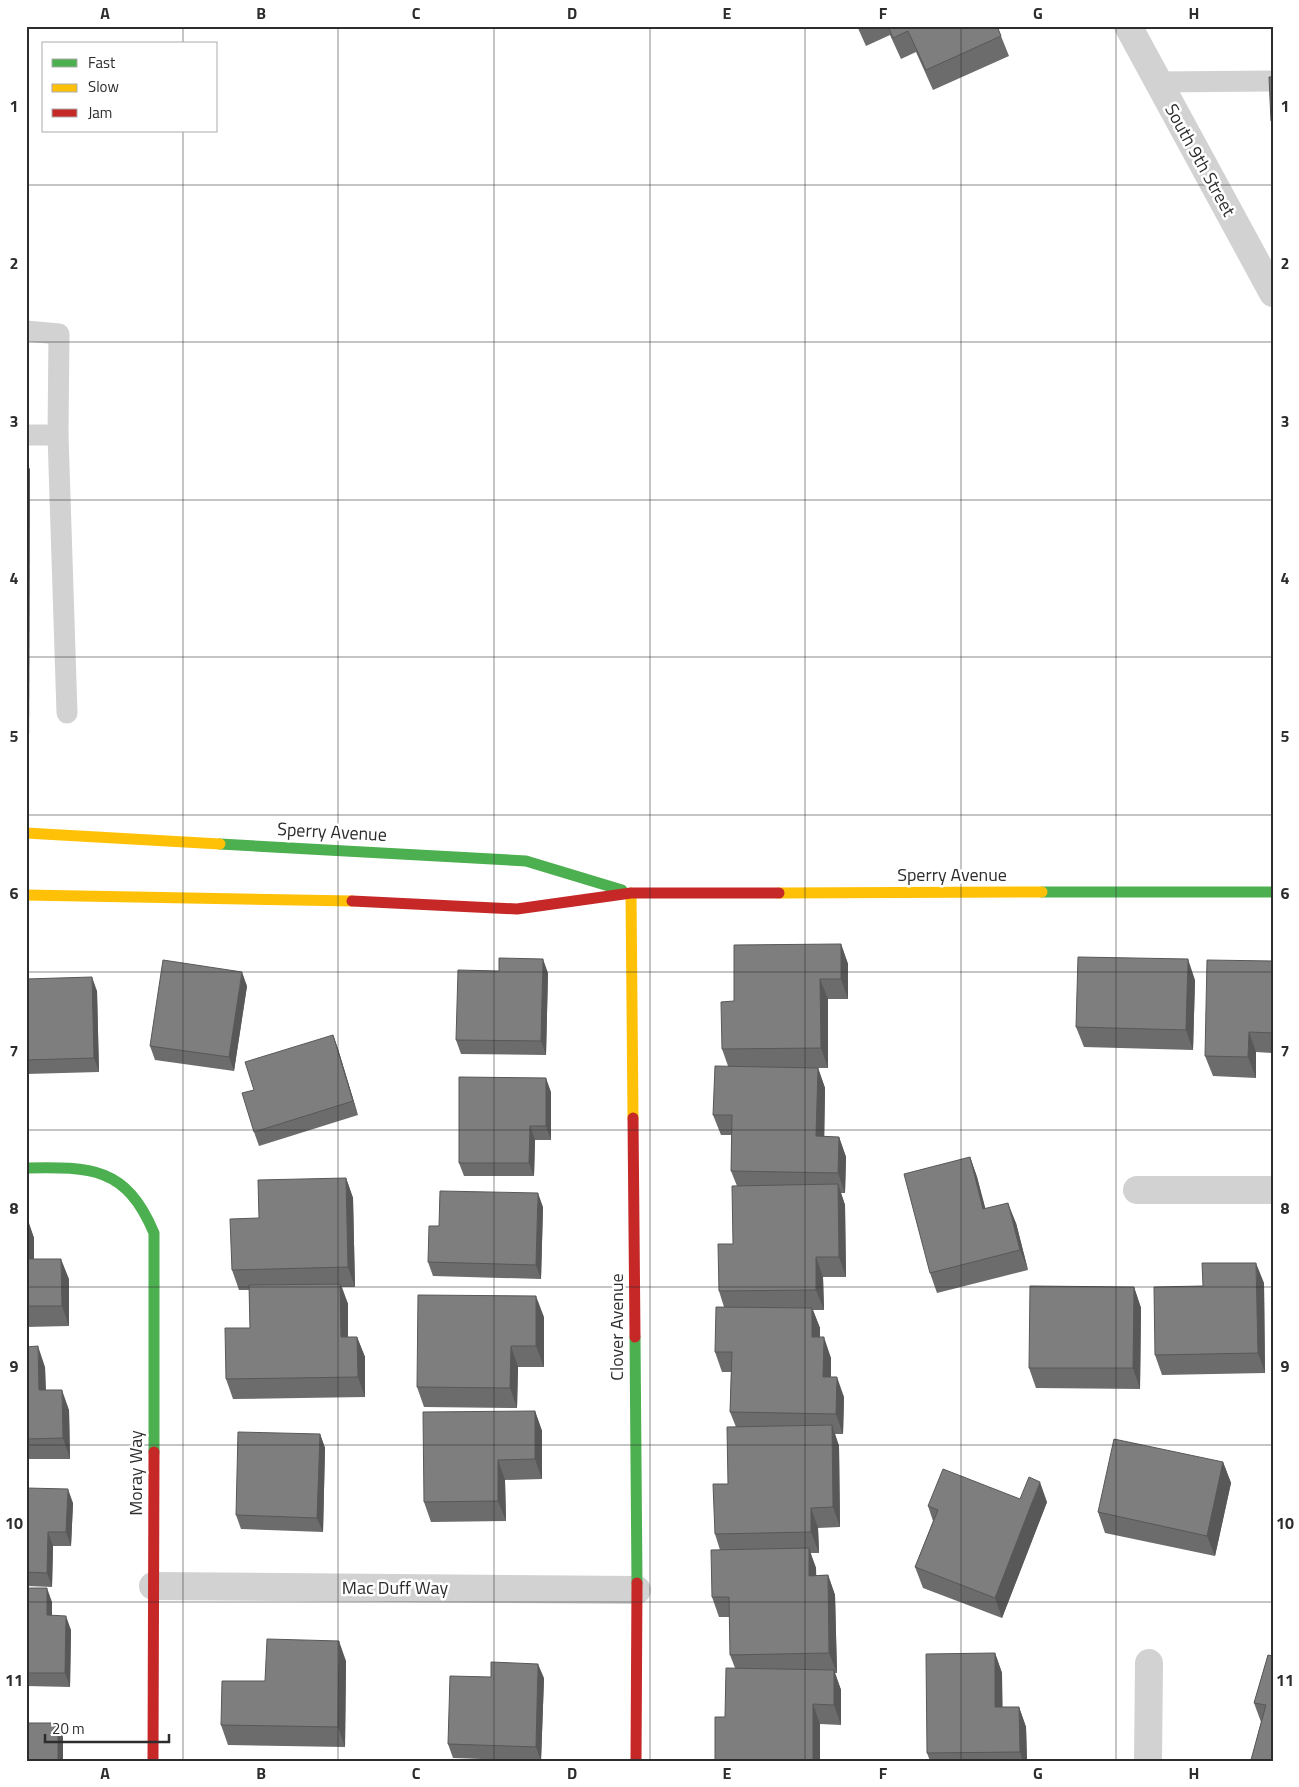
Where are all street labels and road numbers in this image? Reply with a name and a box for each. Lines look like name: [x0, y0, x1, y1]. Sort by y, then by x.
street label: South 9th Street: [1158, 98, 1243, 222]
street label: Sperry Avenue: [277, 815, 388, 848]
street label: Sperry Avenue: [897, 861, 1007, 888]
street label: Clover Avenue: [603, 1273, 630, 1381]
street label: Moray Way: [122, 1430, 149, 1516]
street label: Mac Duff Way: [342, 1574, 448, 1601]

